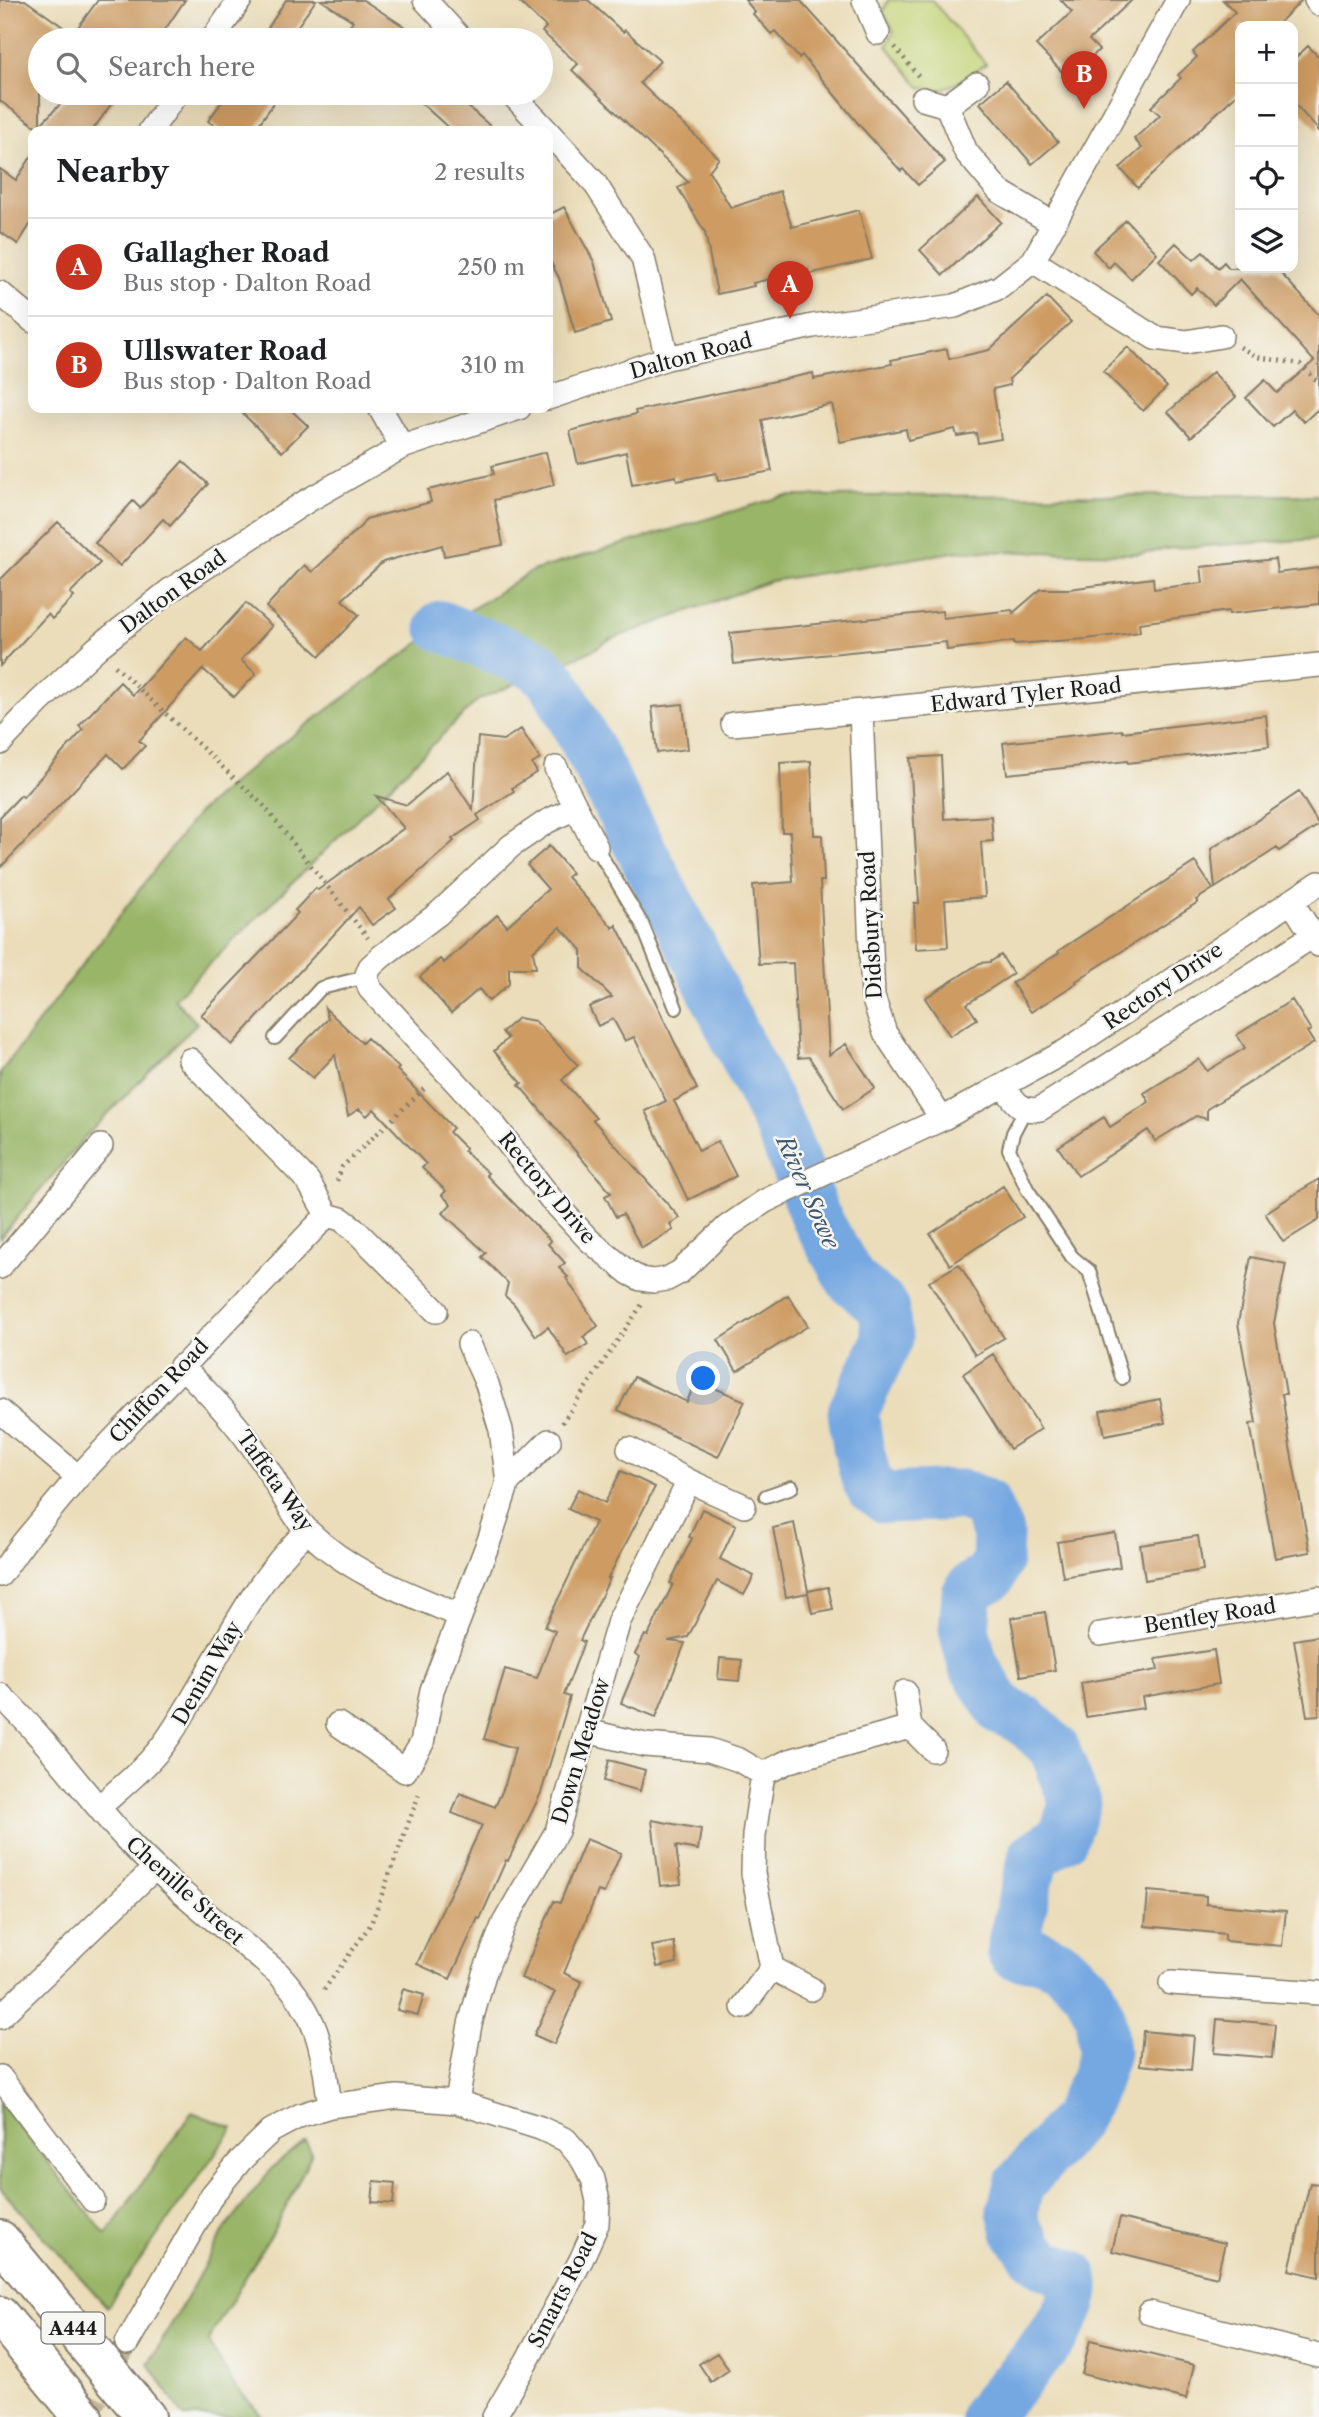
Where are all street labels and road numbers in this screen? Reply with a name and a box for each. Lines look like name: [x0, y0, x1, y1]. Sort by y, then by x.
street label: Dalton Road: [627, 327, 755, 384]
street label: Dalton Road: [115, 545, 231, 639]
street label: Edward Tyler Road: [929, 672, 1123, 717]
street label: Didsbury Road: [854, 850, 887, 1000]
street label: Rectory Drive: [1098, 937, 1227, 1035]
street label: Rectory Drive: [493, 1127, 601, 1249]
street label: Chiffon Road: [104, 1333, 213, 1448]
street label: Taffeta Way: [232, 1426, 319, 1536]
street label: Bentley Road: [1142, 1593, 1278, 1638]
street label: Denim Way: [167, 1616, 247, 1729]
street label: Down Meadow: [546, 1674, 615, 1827]
street label: Chenille Street: [121, 1831, 250, 1950]
street label: Smarts Road: [523, 2228, 602, 2352]
road number: A444: [42, 2312, 104, 2344]

